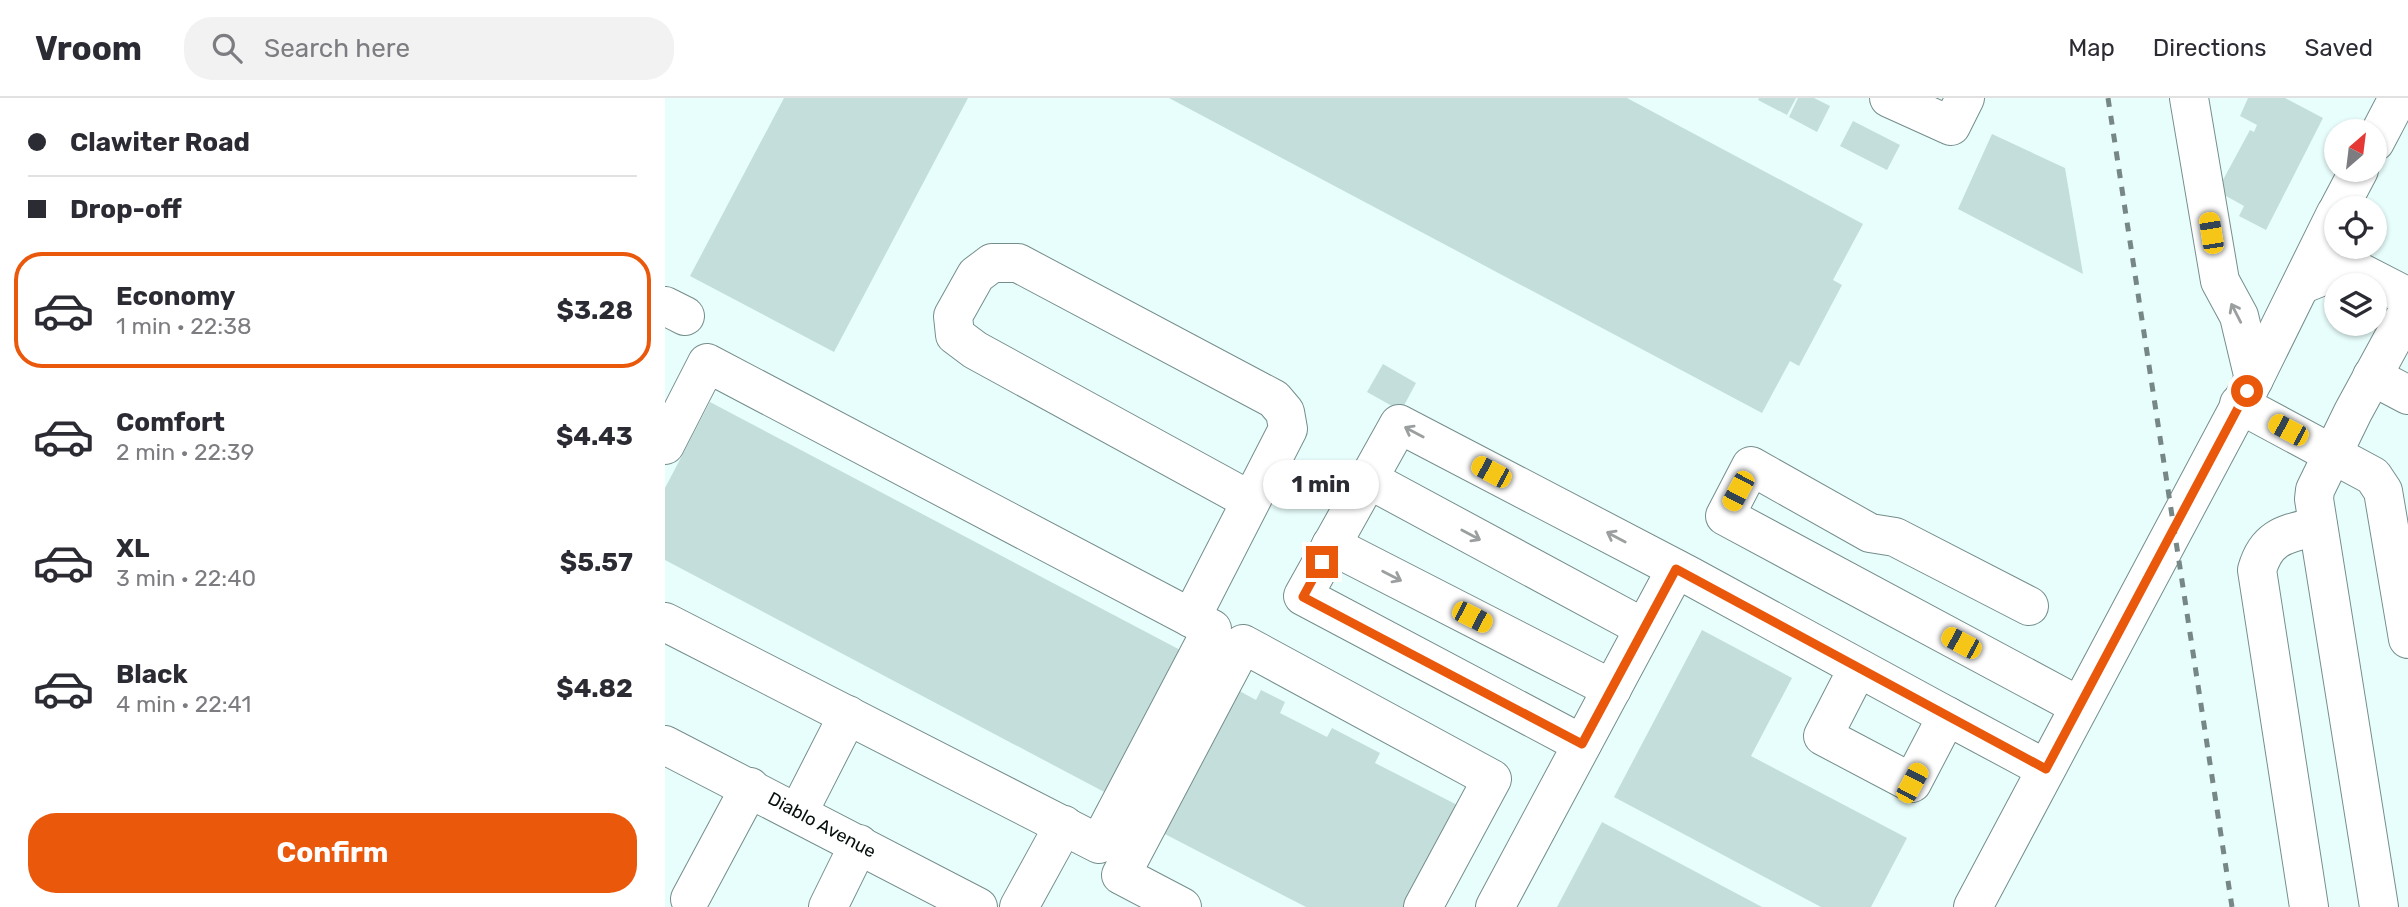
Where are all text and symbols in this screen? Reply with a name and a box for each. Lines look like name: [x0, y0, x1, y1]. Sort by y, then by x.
search box: [184, 17, 674, 80]
text: Vroom: [35, 29, 142, 68]
icon: search: [208, 29, 246, 67]
text: Search here: [264, 33, 410, 64]
text: Map: [2068, 34, 2115, 62]
text: Directions: [2153, 34, 2266, 62]
text: Saved: [2304, 34, 2373, 62]
north arrow: [2324, 119, 2387, 182]
map controls: [2324, 119, 2387, 336]
text: Clawiter Road: [70, 127, 250, 158]
text: Drop-off: [70, 194, 182, 225]
button: locate: [2324, 196, 2387, 259]
car: [2198, 211, 2225, 255]
button: layers: [2324, 273, 2387, 336]
icon: car: [32, 279, 95, 342]
text: Economy: [116, 281, 235, 312]
text: $3.28: [557, 295, 633, 326]
one-way arrow: [2228, 304, 2242, 324]
text: 1 min · 22:38: [116, 312, 252, 340]
route start: [2231, 375, 2263, 407]
icon: car: [32, 405, 95, 468]
text: Comfort: [116, 407, 225, 438]
car: [2265, 411, 2312, 449]
text: $4.43: [556, 421, 633, 452]
one-way arrow: [1404, 424, 1425, 438]
text: 2 min · 22:39: [116, 438, 254, 466]
car: [1468, 453, 1515, 491]
callout: 1 min: [1264, 461, 1380, 510]
car: [1719, 468, 1758, 514]
text: 1 min: [1292, 470, 1350, 498]
one-way arrow: [1460, 528, 1481, 542]
one-way arrow: [1606, 530, 1627, 544]
icon: car: [32, 531, 95, 594]
text: XL: [116, 533, 149, 564]
route end: [1306, 546, 1338, 578]
text: $5.57: [560, 547, 633, 578]
text: 3 min · 22:40: [116, 564, 256, 592]
one-way arrow: [1381, 570, 1402, 583]
car: [1449, 598, 1496, 636]
car: [1938, 624, 1985, 662]
icon: car: [32, 657, 95, 720]
text: Black: [116, 659, 188, 690]
text: $4.82: [556, 673, 633, 704]
text: 4 min · 22:41: [116, 690, 251, 718]
car: [1893, 760, 1932, 806]
street label: Diablo Avenue: [764, 787, 880, 863]
button: Confirm: [28, 813, 637, 893]

